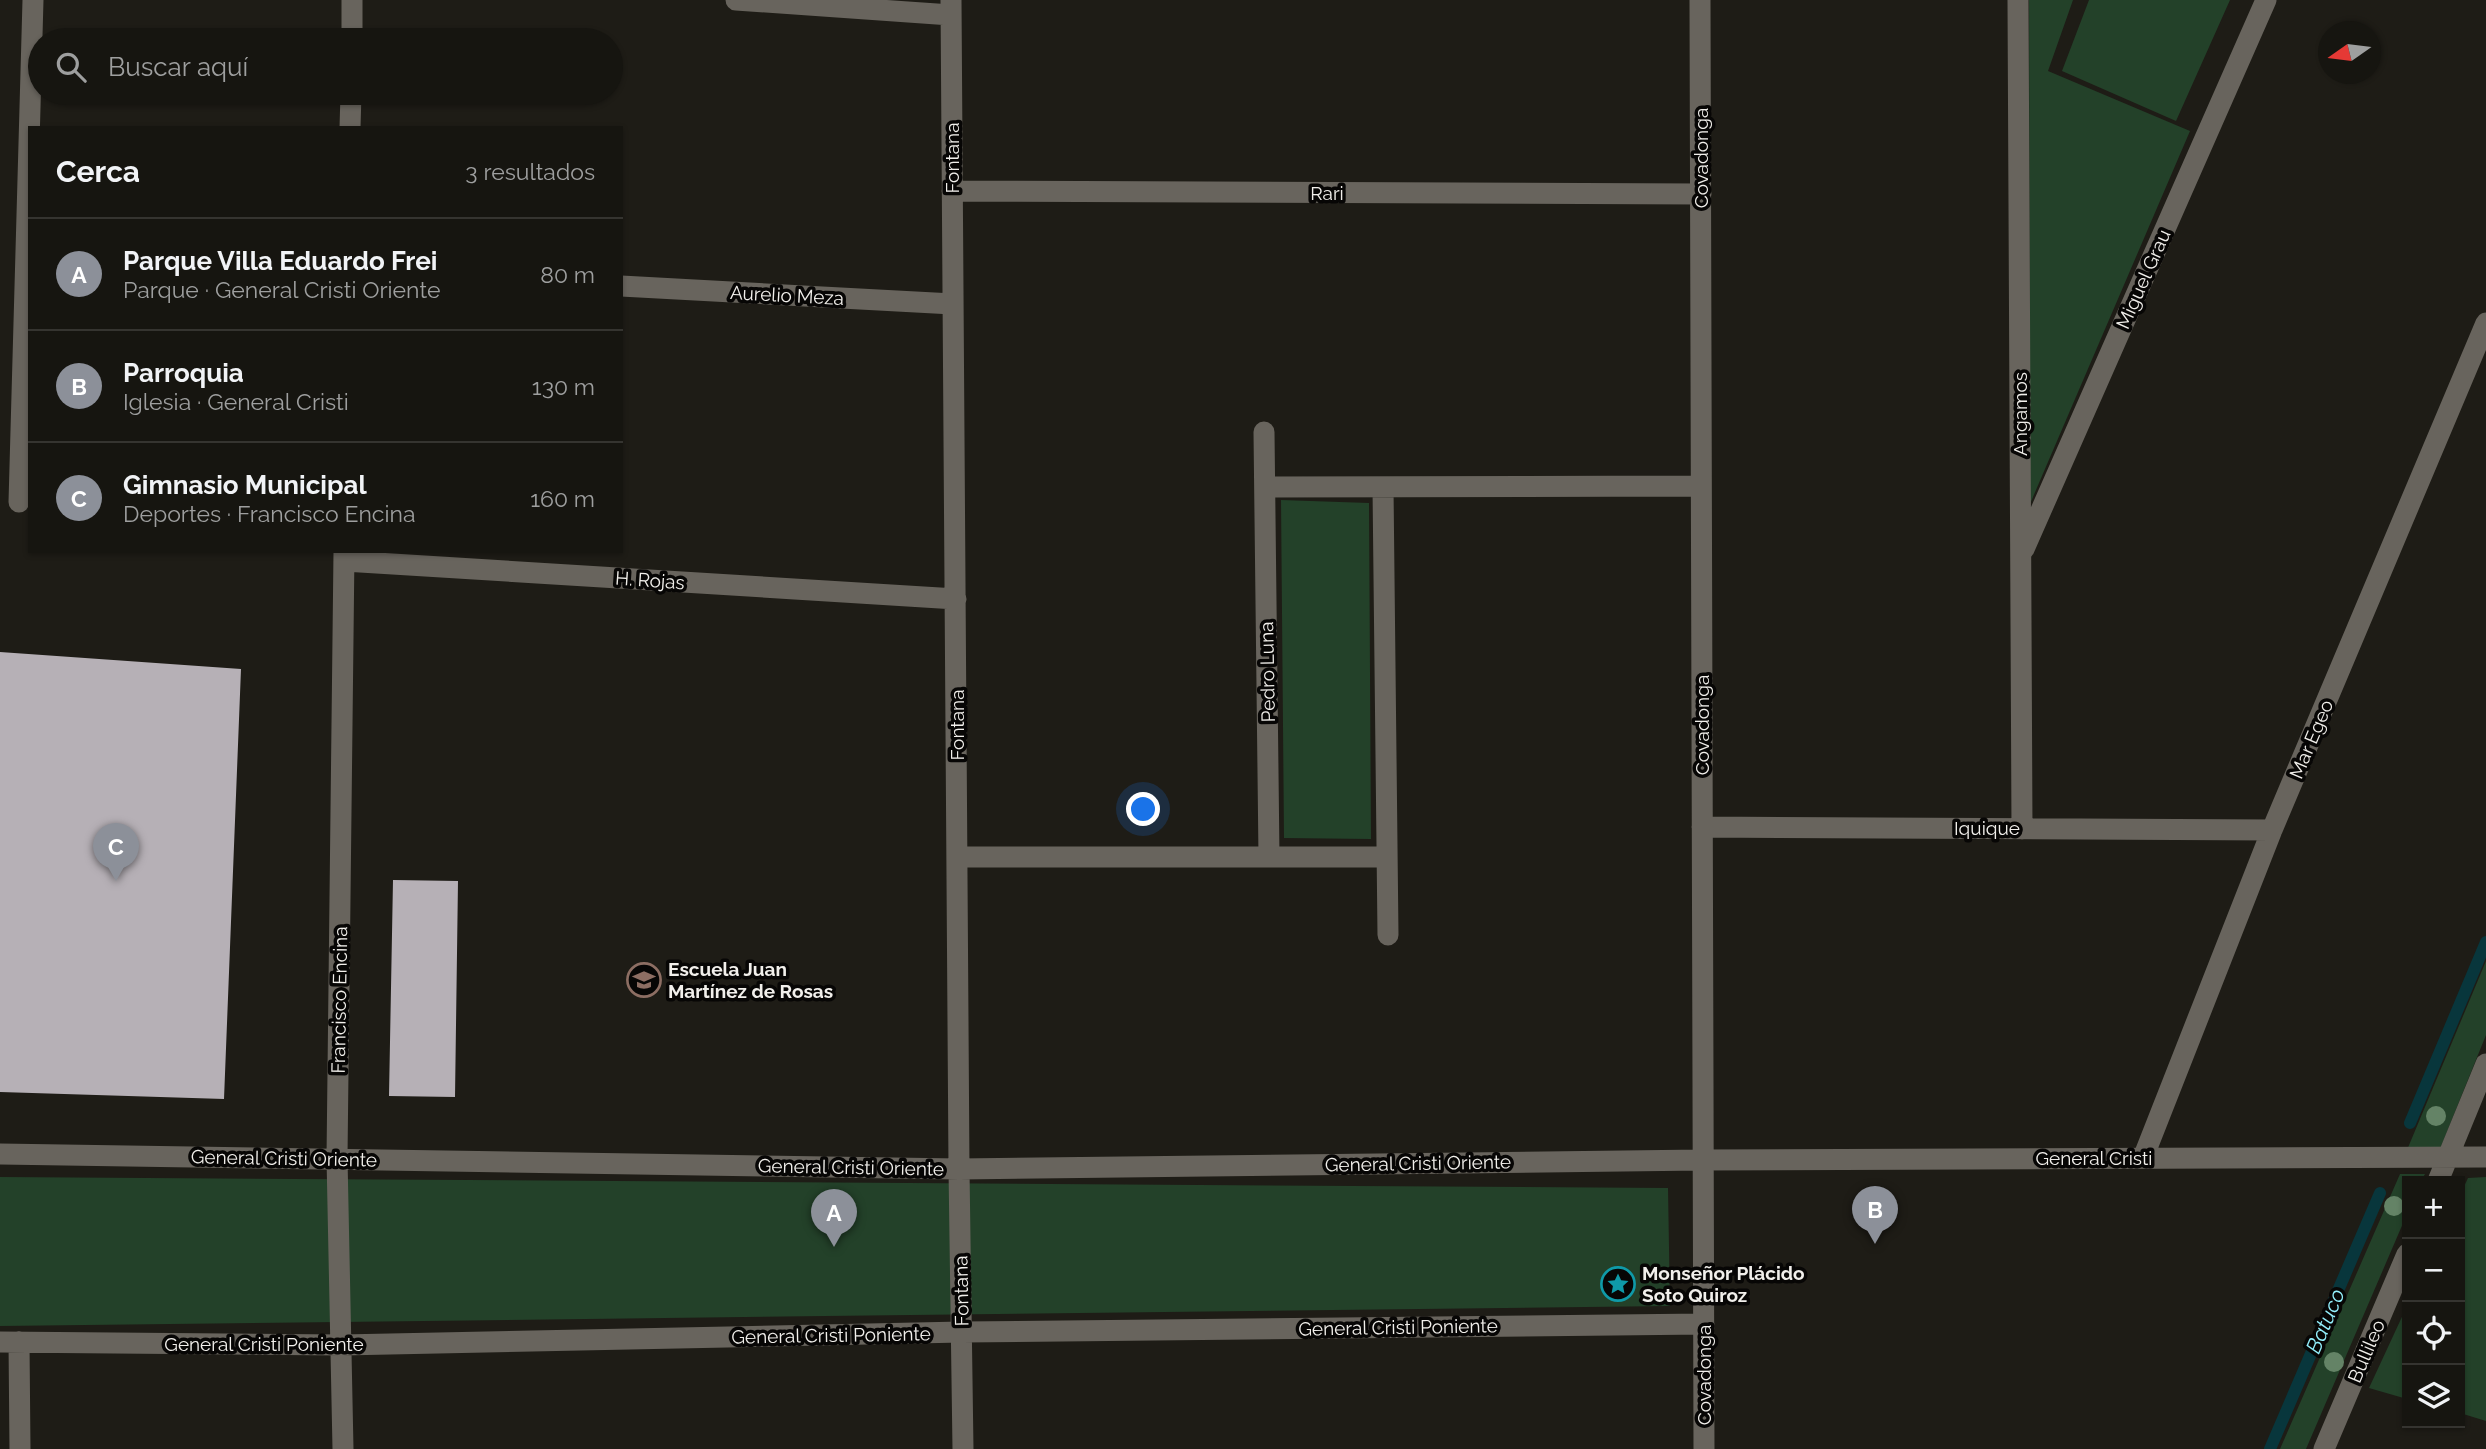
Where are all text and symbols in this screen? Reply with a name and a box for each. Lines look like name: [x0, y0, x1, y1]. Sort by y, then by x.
north arrow: [2318, 21, 2381, 84]
search box: [28, 28, 623, 105]
icon: search: [52, 48, 90, 86]
text: Buscar aquí: [108, 52, 248, 82]
street label: Covadonga: [1690, 108, 1712, 208]
street label: Fontana: [941, 122, 963, 194]
text: Cerca: [56, 154, 140, 189]
text: 3 resultados: [465, 158, 595, 185]
street label: Rari: [1310, 182, 1344, 204]
street label: Miguel Grau: [2111, 226, 2175, 332]
text: Parque Villa Eduardo Frei: [123, 246, 437, 276]
text: A: [71, 261, 87, 288]
text: 80 m: [540, 261, 595, 288]
text: Parque · General Cristi Oriente: [123, 276, 440, 303]
street label: Aurelio Meza: [729, 281, 845, 309]
text: Parroquia: [123, 358, 244, 388]
street label: Angamos: [2009, 372, 2031, 456]
text: B: [71, 373, 87, 400]
text: 130 m: [532, 373, 595, 400]
text: Iglesia · General Cristi: [123, 388, 349, 415]
text: Gimnasio Municipal: [123, 470, 367, 500]
text: C: [71, 485, 87, 512]
text: 160 m: [530, 485, 595, 512]
text: Deportes · Francisco Encina: [123, 500, 415, 527]
street label: H. Rojas: [614, 567, 686, 593]
street label: Pedro Luna: [1255, 621, 1279, 723]
street label: Covadonga: [1691, 675, 1713, 775]
street label: Fontana: [946, 689, 968, 761]
street label: Mar Egeo: [2285, 696, 2337, 782]
your location: [1126, 792, 1160, 826]
street label: Iquique: [1954, 817, 2020, 839]
pin: C: [93, 823, 139, 881]
street label: Francisco Encina: [327, 926, 351, 1074]
place label: Escuela Juan Martínez de Rosas: [668, 958, 833, 1002]
school or university icon: Escuela Juan Martínez de Rosas: [625, 961, 663, 999]
street label: General Cristi Oriente: [191, 1145, 377, 1171]
street label: General Cristi: [2036, 1147, 2152, 1169]
street label: General Cristi Oriente: [1325, 1150, 1511, 1176]
street label: General Cristi Oriente: [758, 1154, 944, 1180]
map controls: [2402, 1176, 2465, 1428]
button: +: [2402, 1176, 2465, 1239]
pin: B: [1852, 1186, 1898, 1244]
pin: A: [811, 1189, 857, 1247]
button: −: [2402, 1239, 2465, 1302]
street label: Fontana: [949, 1255, 973, 1327]
place label: Monseñor Plácido Soto Quiroz: [1642, 1262, 1805, 1306]
place icon: Monseñor Plácido Soto Quiroz: [1599, 1265, 1637, 1303]
water label: Batuco: [2300, 1285, 2350, 1357]
button: locate: [2402, 1302, 2465, 1365]
street label: General Cristi Poniente: [1298, 1314, 1498, 1340]
street label: Bullileo: [2343, 1316, 2389, 1386]
street label: General Cristi Poniente: [731, 1322, 931, 1348]
street label: Covadonga: [1693, 1325, 1715, 1425]
street label: General Cristi Poniente: [164, 1333, 364, 1355]
button: layers: [2402, 1365, 2465, 1428]

